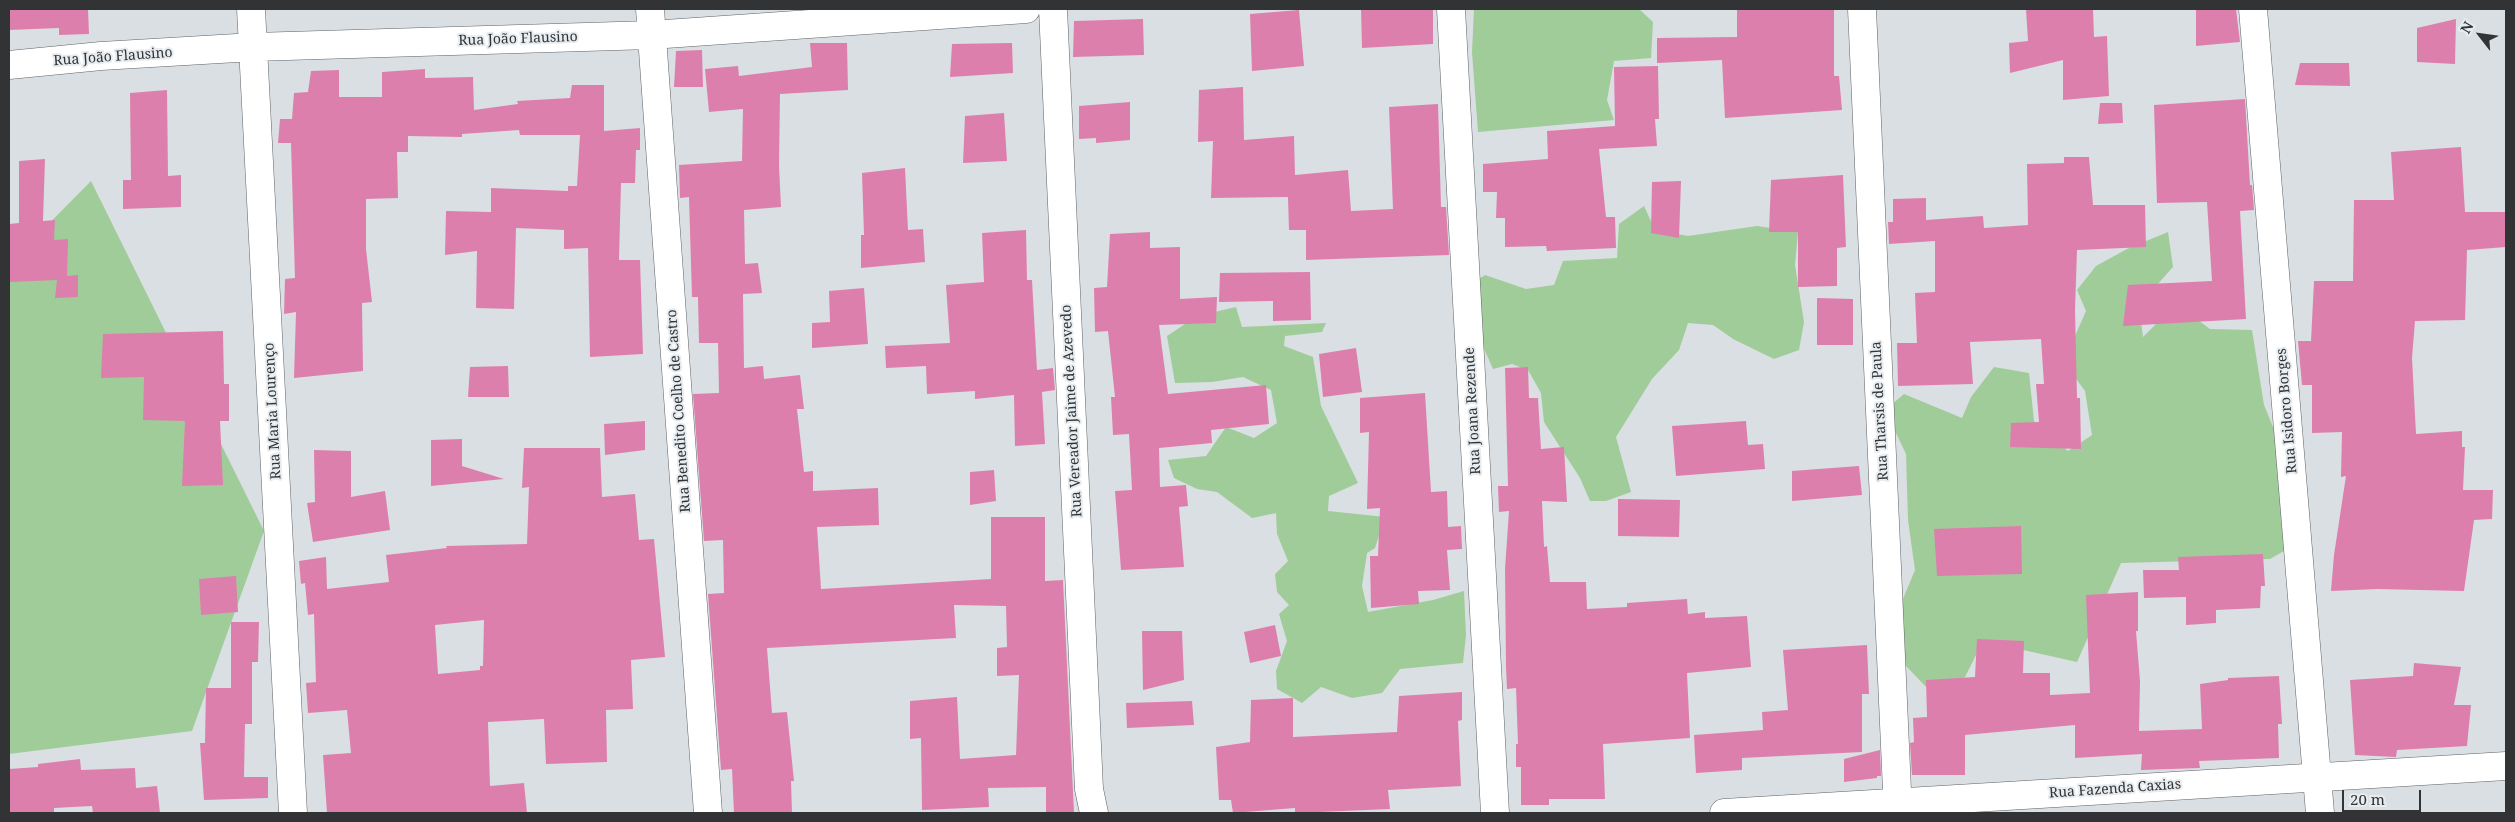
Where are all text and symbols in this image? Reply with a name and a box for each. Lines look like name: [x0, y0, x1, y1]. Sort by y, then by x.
north arrow: [2455, 10, 2505, 60]
text: N: [2456, 18, 2478, 37]
street label: Rua João Flausino: [458, 29, 578, 49]
street label: Rua João Flausino: [53, 44, 173, 70]
street label: Rua Vereador Jaime de Azevedo: [1058, 304, 1086, 518]
street label: Rua Benedito Coelho de Castro: [664, 309, 694, 513]
street label: Rua Tharsis de Paula: [1868, 341, 1892, 481]
street label: Rua Maria Lourenço: [261, 342, 285, 480]
street label: Rua Joana Rezende: [1461, 347, 1485, 475]
street label: Rua Isidoro Borges: [2273, 348, 2301, 474]
street label: Rua Fazenda Caxias: [2048, 776, 2182, 802]
scale bar: [2345, 780, 2424, 812]
text: 20 m: [2350, 789, 2385, 809]

